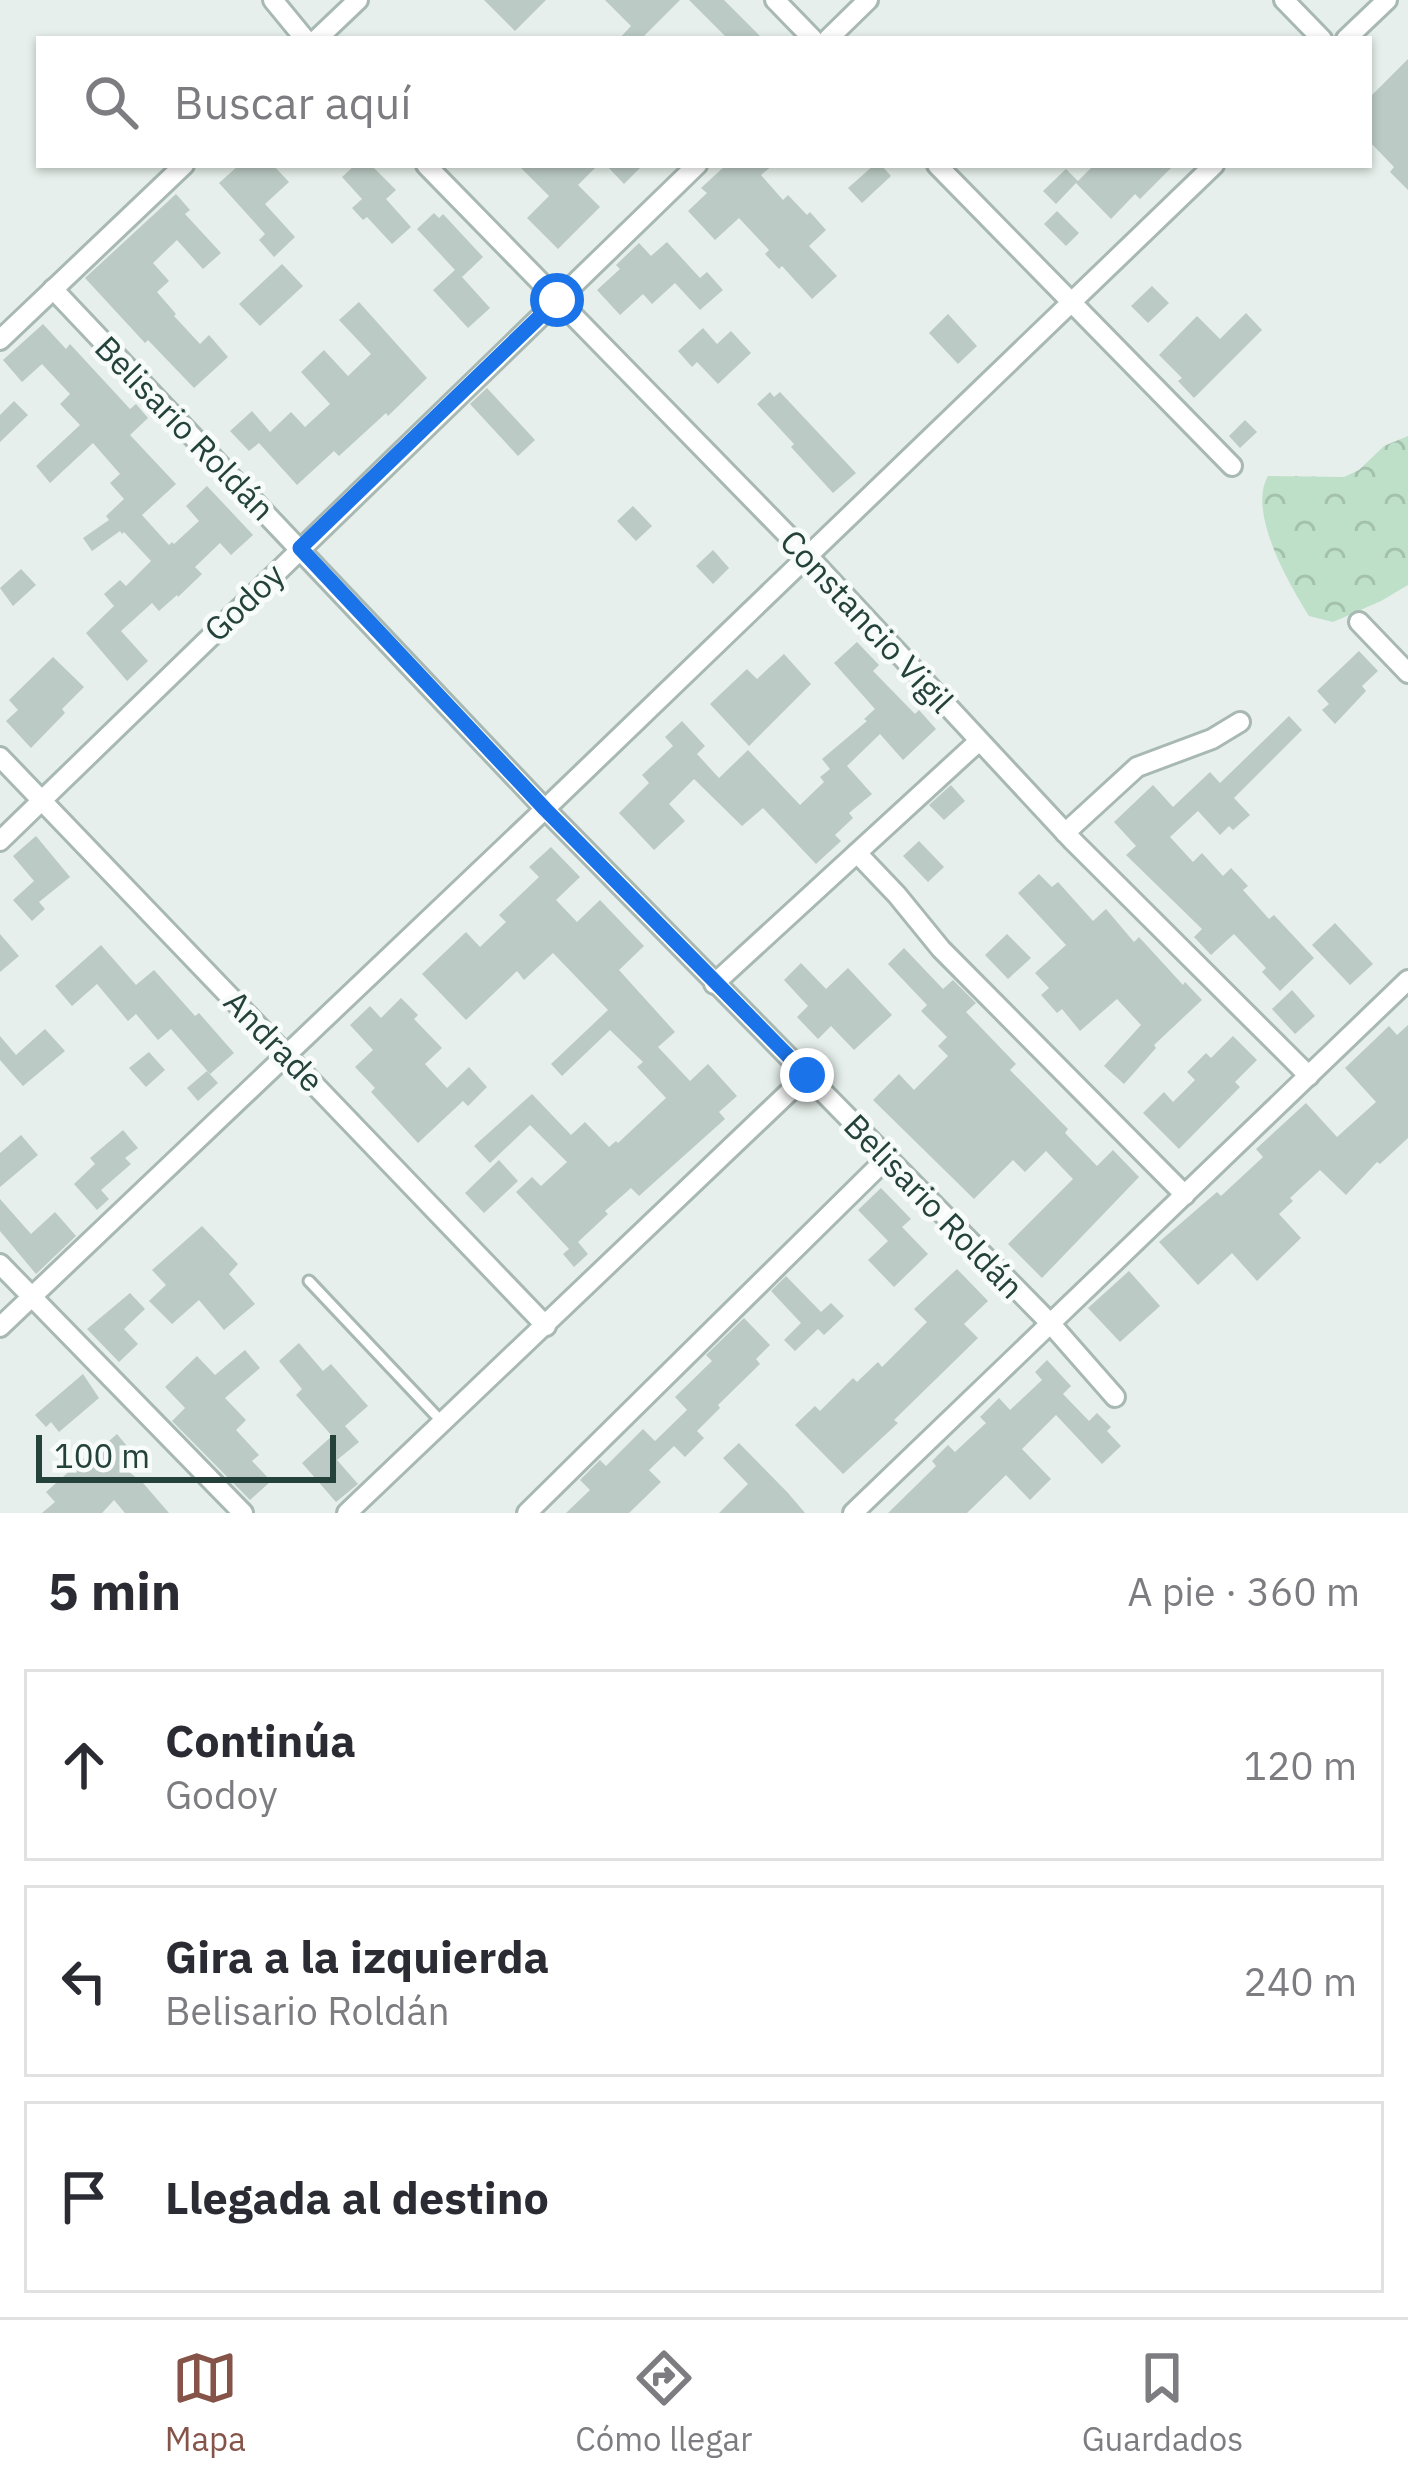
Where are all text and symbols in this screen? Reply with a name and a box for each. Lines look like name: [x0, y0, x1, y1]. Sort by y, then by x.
search box: [36, 36, 1372, 168]
icon: search: [78, 69, 144, 135]
text: Buscar aquí: [174, 73, 412, 131]
route start: [530, 273, 584, 327]
street label: Belisario Roldán: [86, 326, 284, 529]
street label: Constancio Vigil: [771, 520, 963, 721]
street label: Godoy: [194, 553, 293, 650]
street label: Andrade: [215, 980, 334, 1101]
route end: [780, 1048, 834, 1102]
street label: Belisario Roldán: [835, 1104, 1033, 1307]
scale bar: [36, 1429, 336, 1482]
text: 100 m: [54, 1434, 150, 1477]
text: 5 min: [48, 1558, 181, 1624]
text: A pie · 360 m: [1127, 1566, 1360, 1617]
text: Continúa: [165, 1711, 356, 1769]
icon: ahead: [51, 1732, 117, 1798]
text: 120 m: [1244, 1740, 1357, 1791]
text: Godoy: [165, 1769, 278, 1820]
text: Gira a la izquierda: [165, 1927, 549, 1985]
icon: left: [51, 1948, 117, 2014]
text: 240 m: [1244, 1956, 1357, 2007]
text: Belisario Roldán: [165, 1985, 450, 2036]
icon: arrive: [51, 2164, 117, 2230]
text: Llegada al destino: [165, 2168, 549, 2226]
tab: Mapa: [165, 2345, 246, 2460]
tab: Cómo llegar: [575, 2345, 752, 2460]
tab: Guardados: [1082, 2345, 1243, 2460]

